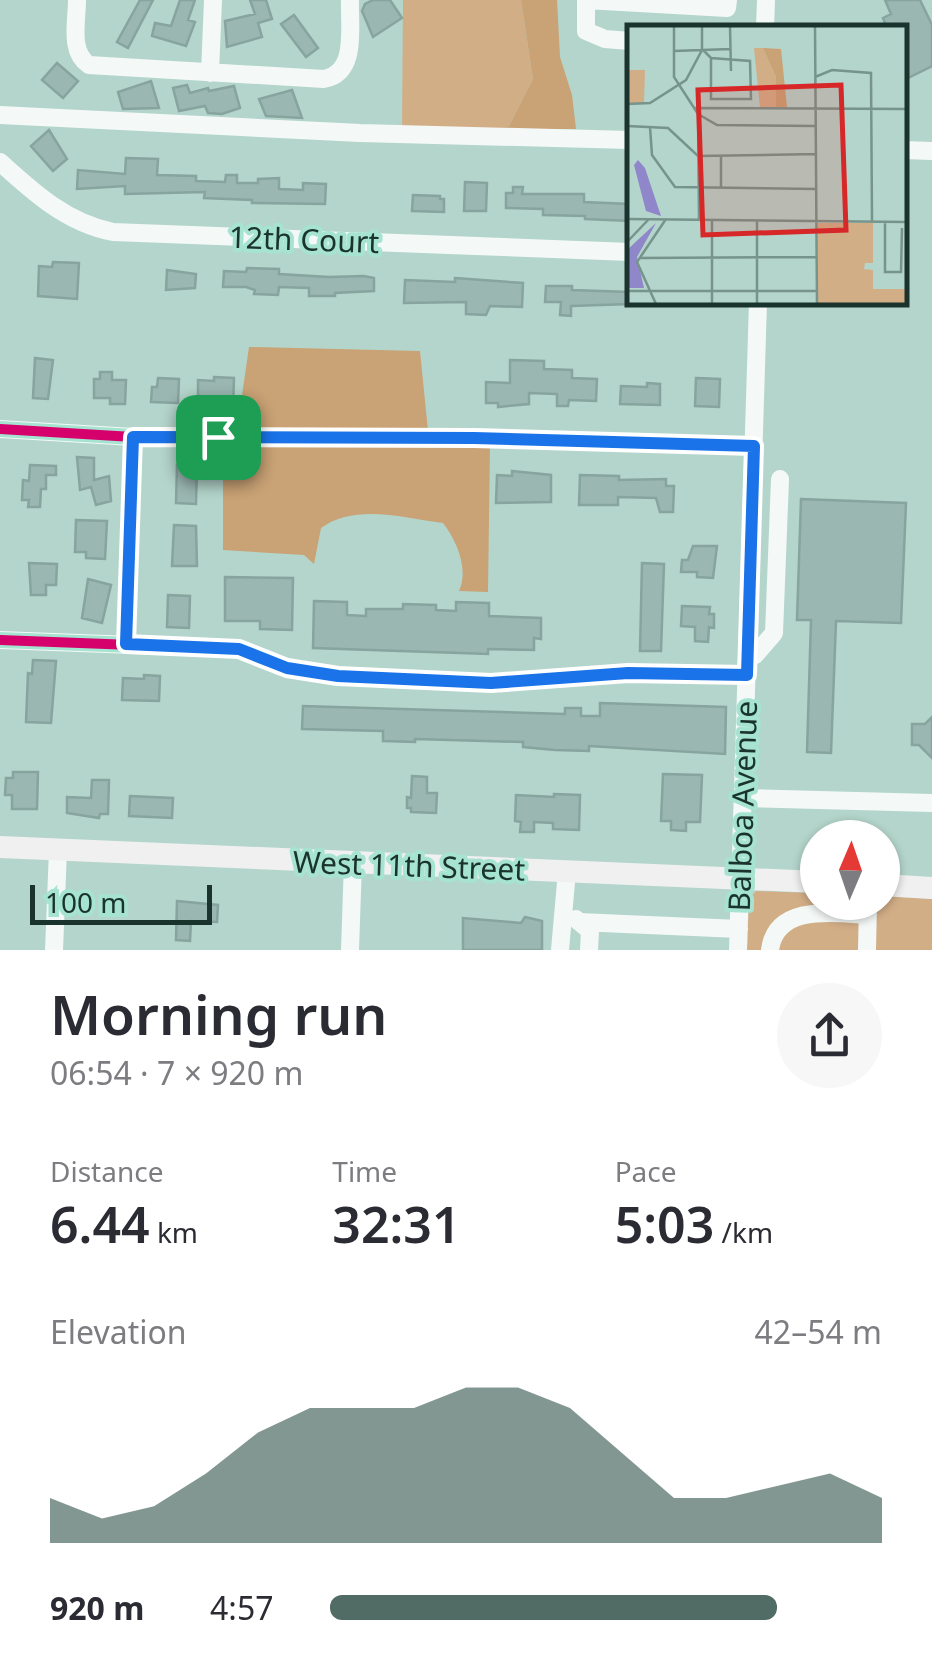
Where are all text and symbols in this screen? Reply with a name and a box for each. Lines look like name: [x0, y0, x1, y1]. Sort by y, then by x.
inset map: [627, 25, 907, 305]
street label: 12th Court: [228, 216, 380, 262]
pin: [176, 395, 261, 480]
icon: arrive: [191, 410, 246, 465]
street label: Balboa Avenue: [718, 700, 766, 912]
north arrow: [800, 820, 900, 920]
map controls: [800, 820, 900, 920]
street label: West 11th Street: [292, 840, 526, 890]
scale bar: [30, 880, 212, 924]
text: 100 m: [45, 883, 127, 921]
text: Morning run: [50, 976, 387, 1051]
button: share: [777, 983, 882, 1088]
text: 06:54 · 7 × 920 m: [50, 1051, 303, 1094]
text: Distance: [50, 1152, 163, 1190]
text: Time: [332, 1152, 397, 1190]
text: Pace: [615, 1152, 677, 1190]
text: 6.44: [50, 1190, 150, 1258]
text: 32:31: [332, 1190, 461, 1258]
text: 5:03: [615, 1190, 714, 1258]
text: km: [150, 1213, 198, 1251]
text: /km: [714, 1213, 773, 1251]
text: Elevation: [50, 1310, 187, 1353]
text: 42–54 m: [755, 1310, 882, 1353]
text: 920 m: [50, 1586, 144, 1629]
text: 4:57: [210, 1586, 274, 1629]

